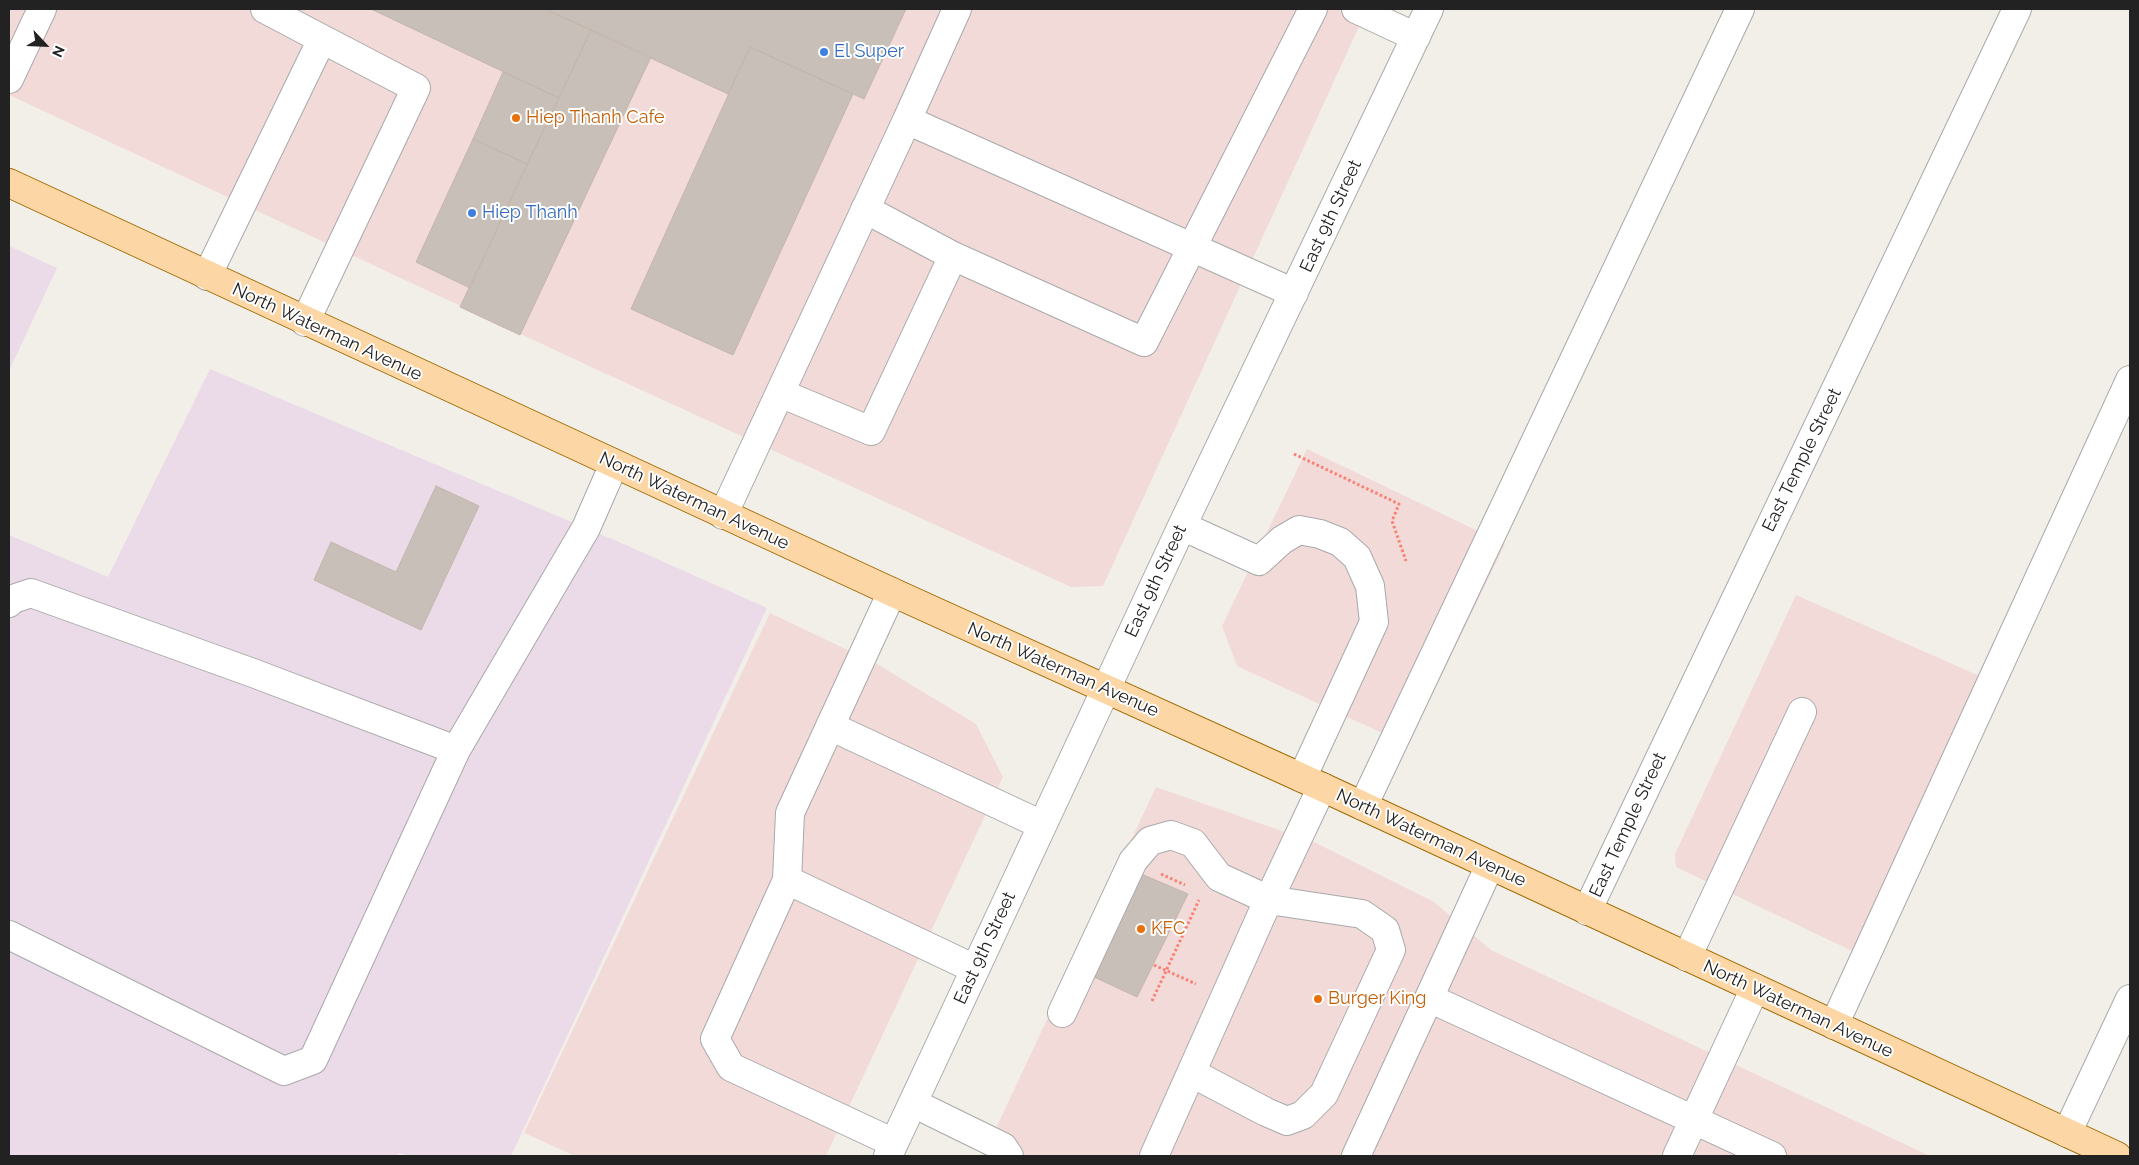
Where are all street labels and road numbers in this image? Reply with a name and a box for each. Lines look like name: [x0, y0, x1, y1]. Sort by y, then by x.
street label: East 9th Street: [1296, 156, 1366, 276]
street label: North Waterman Avenue: [229, 279, 425, 385]
street label: East Temple Street: [1758, 385, 1846, 535]
street label: North Waterman Avenue: [596, 448, 792, 554]
street label: East 9th Street: [1121, 521, 1191, 641]
street label: North Waterman Avenue: [964, 618, 1162, 722]
street label: East Temple Street: [1585, 749, 1671, 901]
street label: North Waterman Avenue: [1333, 785, 1529, 891]
street label: East 9th Street: [950, 888, 1020, 1008]
street label: North Waterman Avenue: [1700, 956, 1896, 1062]

